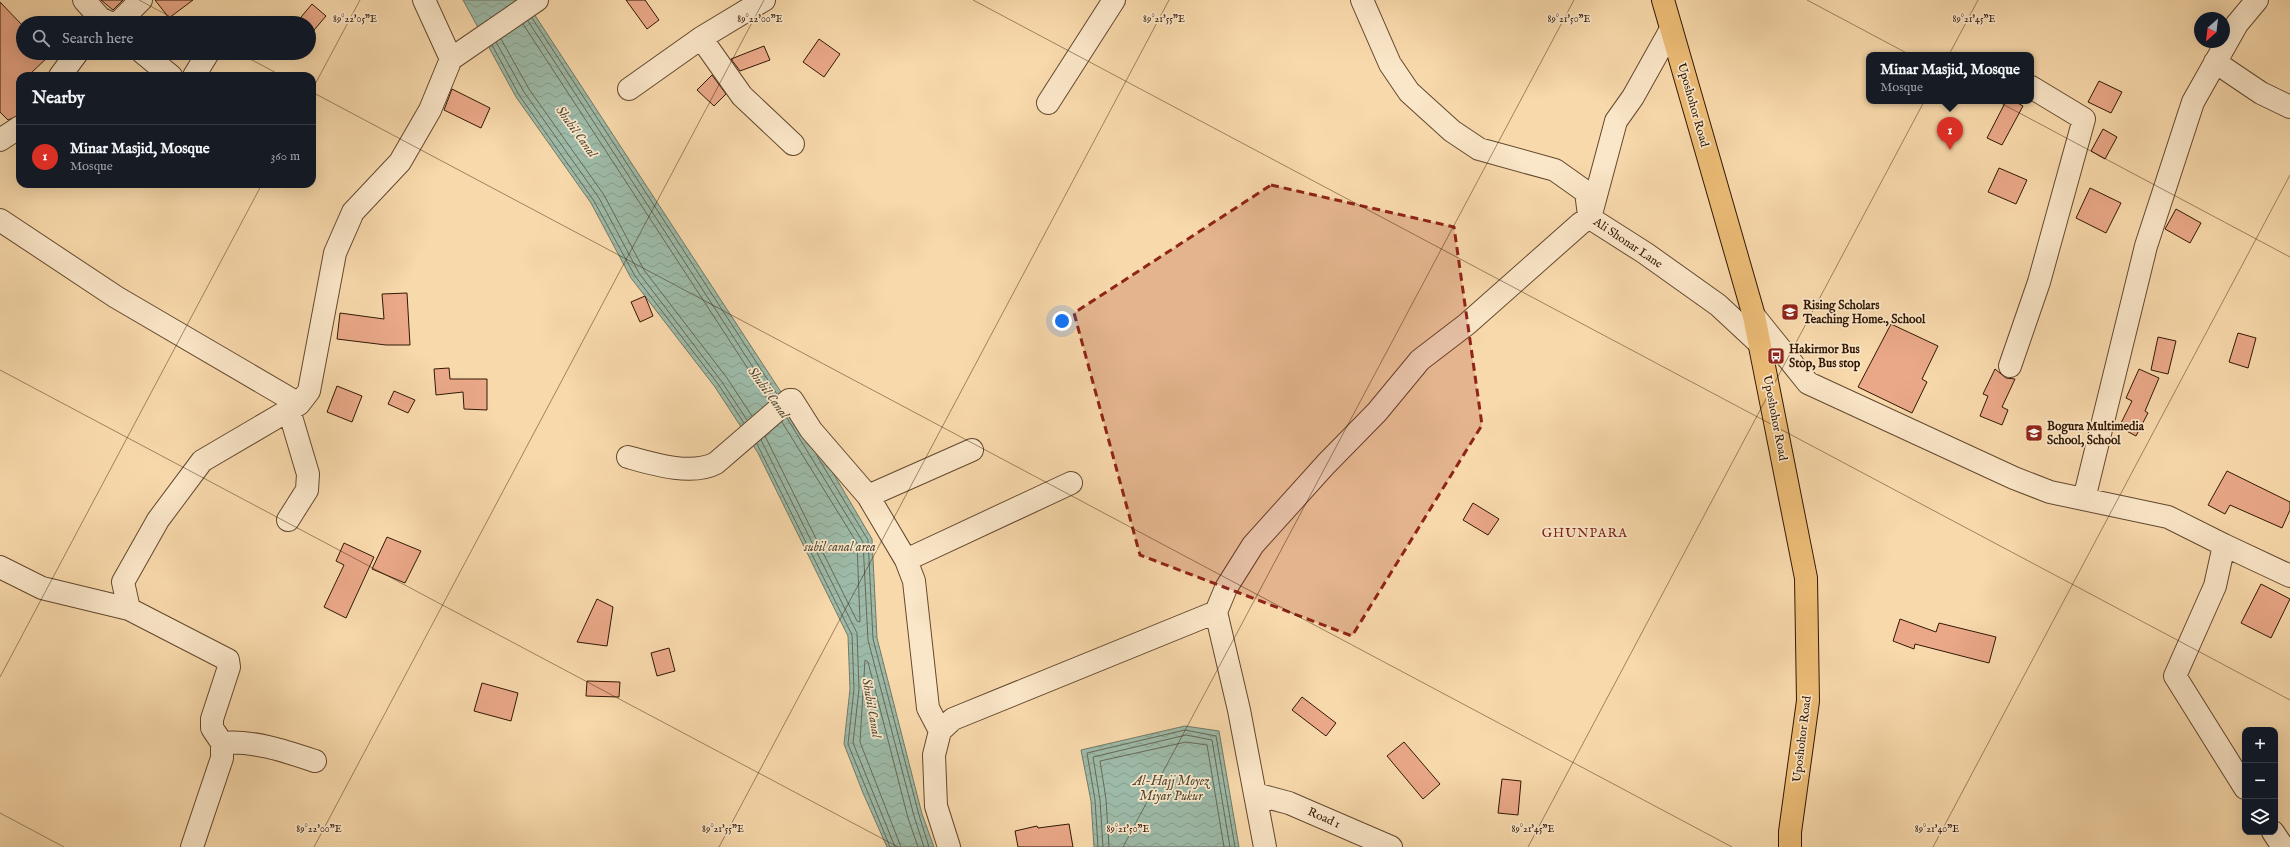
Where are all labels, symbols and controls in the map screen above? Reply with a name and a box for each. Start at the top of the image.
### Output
north arrow [2194,12,2230,48]
text: 89°22'05"E [333,13,377,26]
text: 89°22'00"E [737,13,783,26]
text: 89°21'55"E [1143,13,1185,26]
text: 89°21'50"E [1547,13,1591,26]
text: 89°21'45"E [1952,13,1996,26]
search box [16,16,316,60]
icon: search [30,27,52,49]
text: Search here [62,29,133,48]
popup [1866,52,2034,104]
text: Minar Masjid, Mosque [1880,60,2020,79]
street label: Uposhohor Road [1673,61,1712,150]
text: Mosque [1880,79,1923,96]
text: Nearby [32,88,85,109]
water label: Shubil Canal [552,103,601,162]
pin: 1 [1937,117,1963,150]
text: Minar Masjid, Mosque [70,139,210,158]
text: 1 [43,148,47,165]
text: 360 m [270,148,300,165]
text: Mosque [70,158,113,175]
street label: Ali Shonar Lane [1590,214,1666,272]
place label: Rising Scholars Teaching Home., School [1802,298,1926,328]
school or university icon: Rising Scholars Teaching Home., School [1780,302,1800,322]
your location [1052,311,1072,331]
place label: Hakirmor Bus Stop, Bus stop [1789,342,1861,372]
bus stop icon: Hakirmor Bus Stop, Bus stop [1766,346,1786,366]
water label: Shubil Canal [744,364,793,423]
street label: Uposhohor Road [1758,374,1791,463]
place label: Bogura Multimedia School, School [2047,419,2145,448]
school or university icon: Bogura Multimedia School, School [2024,423,2044,443]
district label: GHUNPARA [1542,525,1628,542]
water label: subil canal area [803,539,876,556]
water label: Shubil Canal [857,677,885,740]
street label: Uposhohor Road [1789,694,1816,783]
map controls [2242,727,2278,835]
button: + [2242,727,2278,763]
button: − [2242,763,2278,799]
water label: Al-Hajj Moyez Miyar Pukur [1131,773,1211,805]
button: layers [2242,799,2278,835]
street label: Road 1 [1305,804,1343,832]
text: 89°22'00"E [296,823,342,836]
text: 89°21'55"E [702,823,744,836]
text: 89°21'50"E [1106,823,1150,836]
text: 89°21'45"E [1511,823,1555,836]
text: 89°21'40"E [1915,823,1959,836]

